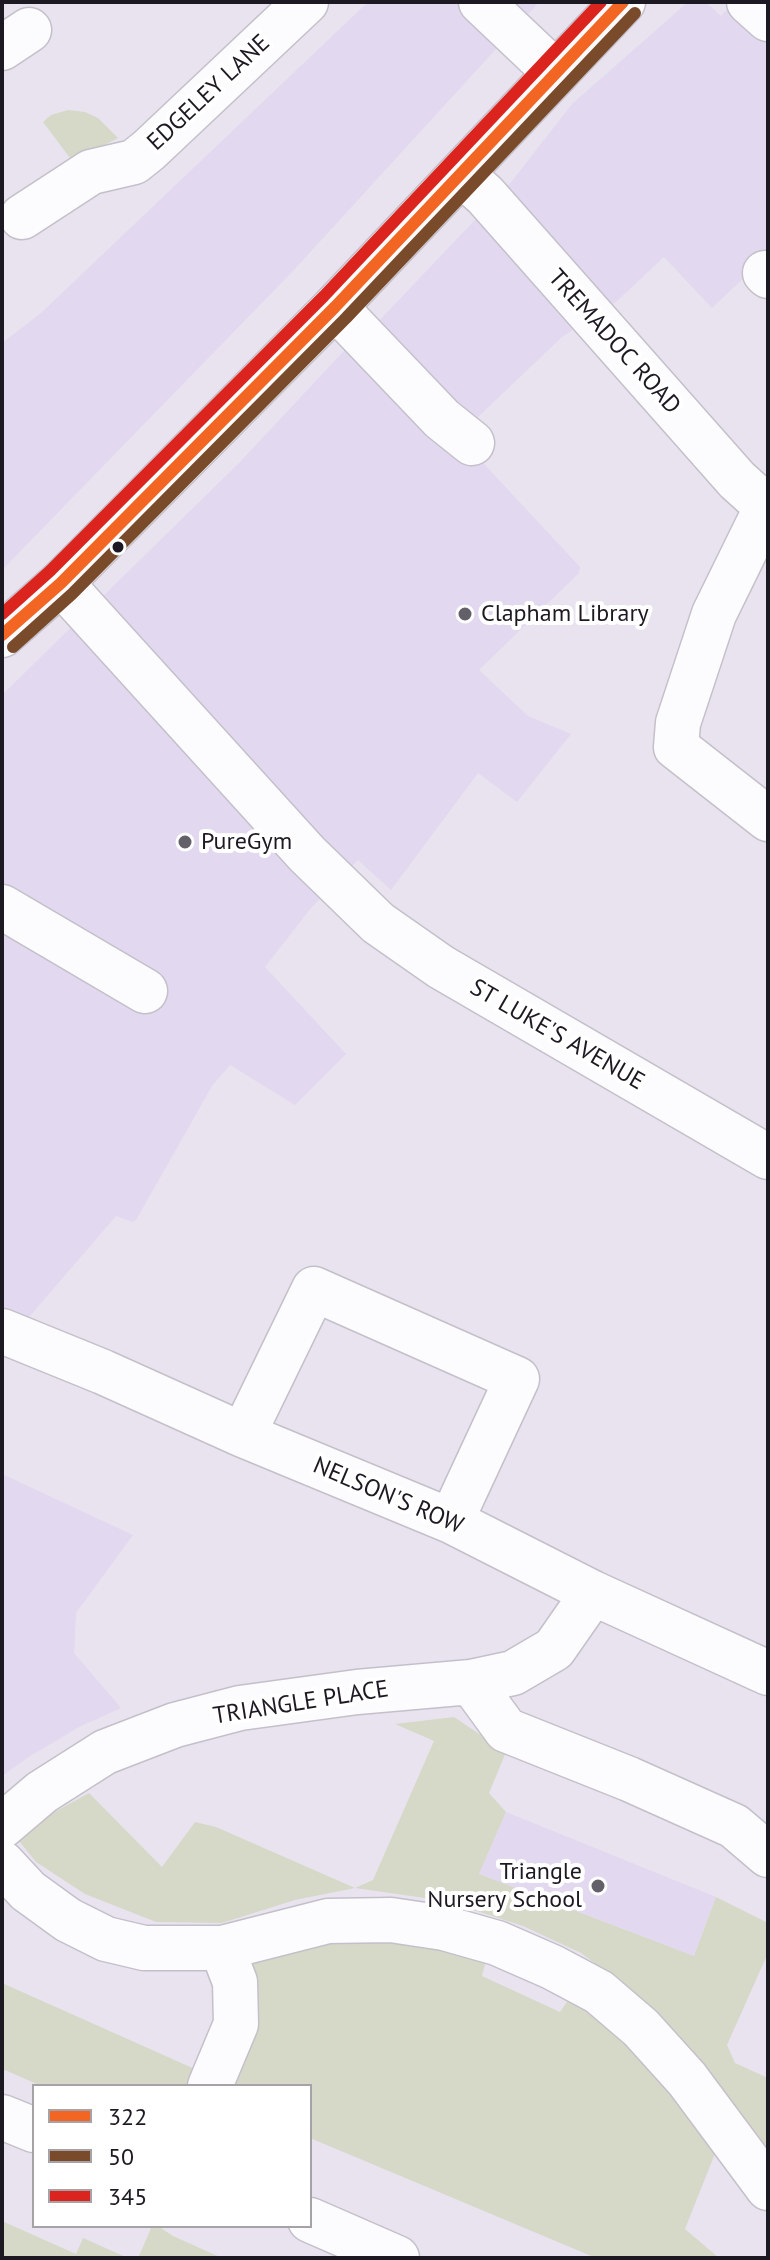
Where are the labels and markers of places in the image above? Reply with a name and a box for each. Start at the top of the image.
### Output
unlabelled marker [110,539,126,555]
place label: Clapham Library [481,600,649,628]
marker: Clapham Library [456,605,474,623]
place label: PureGym [201,828,292,856]
marker: PureGym [176,833,194,851]
place label: Triangle Nursery School [427,1858,582,1914]
marker: Triangle Nursery School [589,1877,607,1895]

